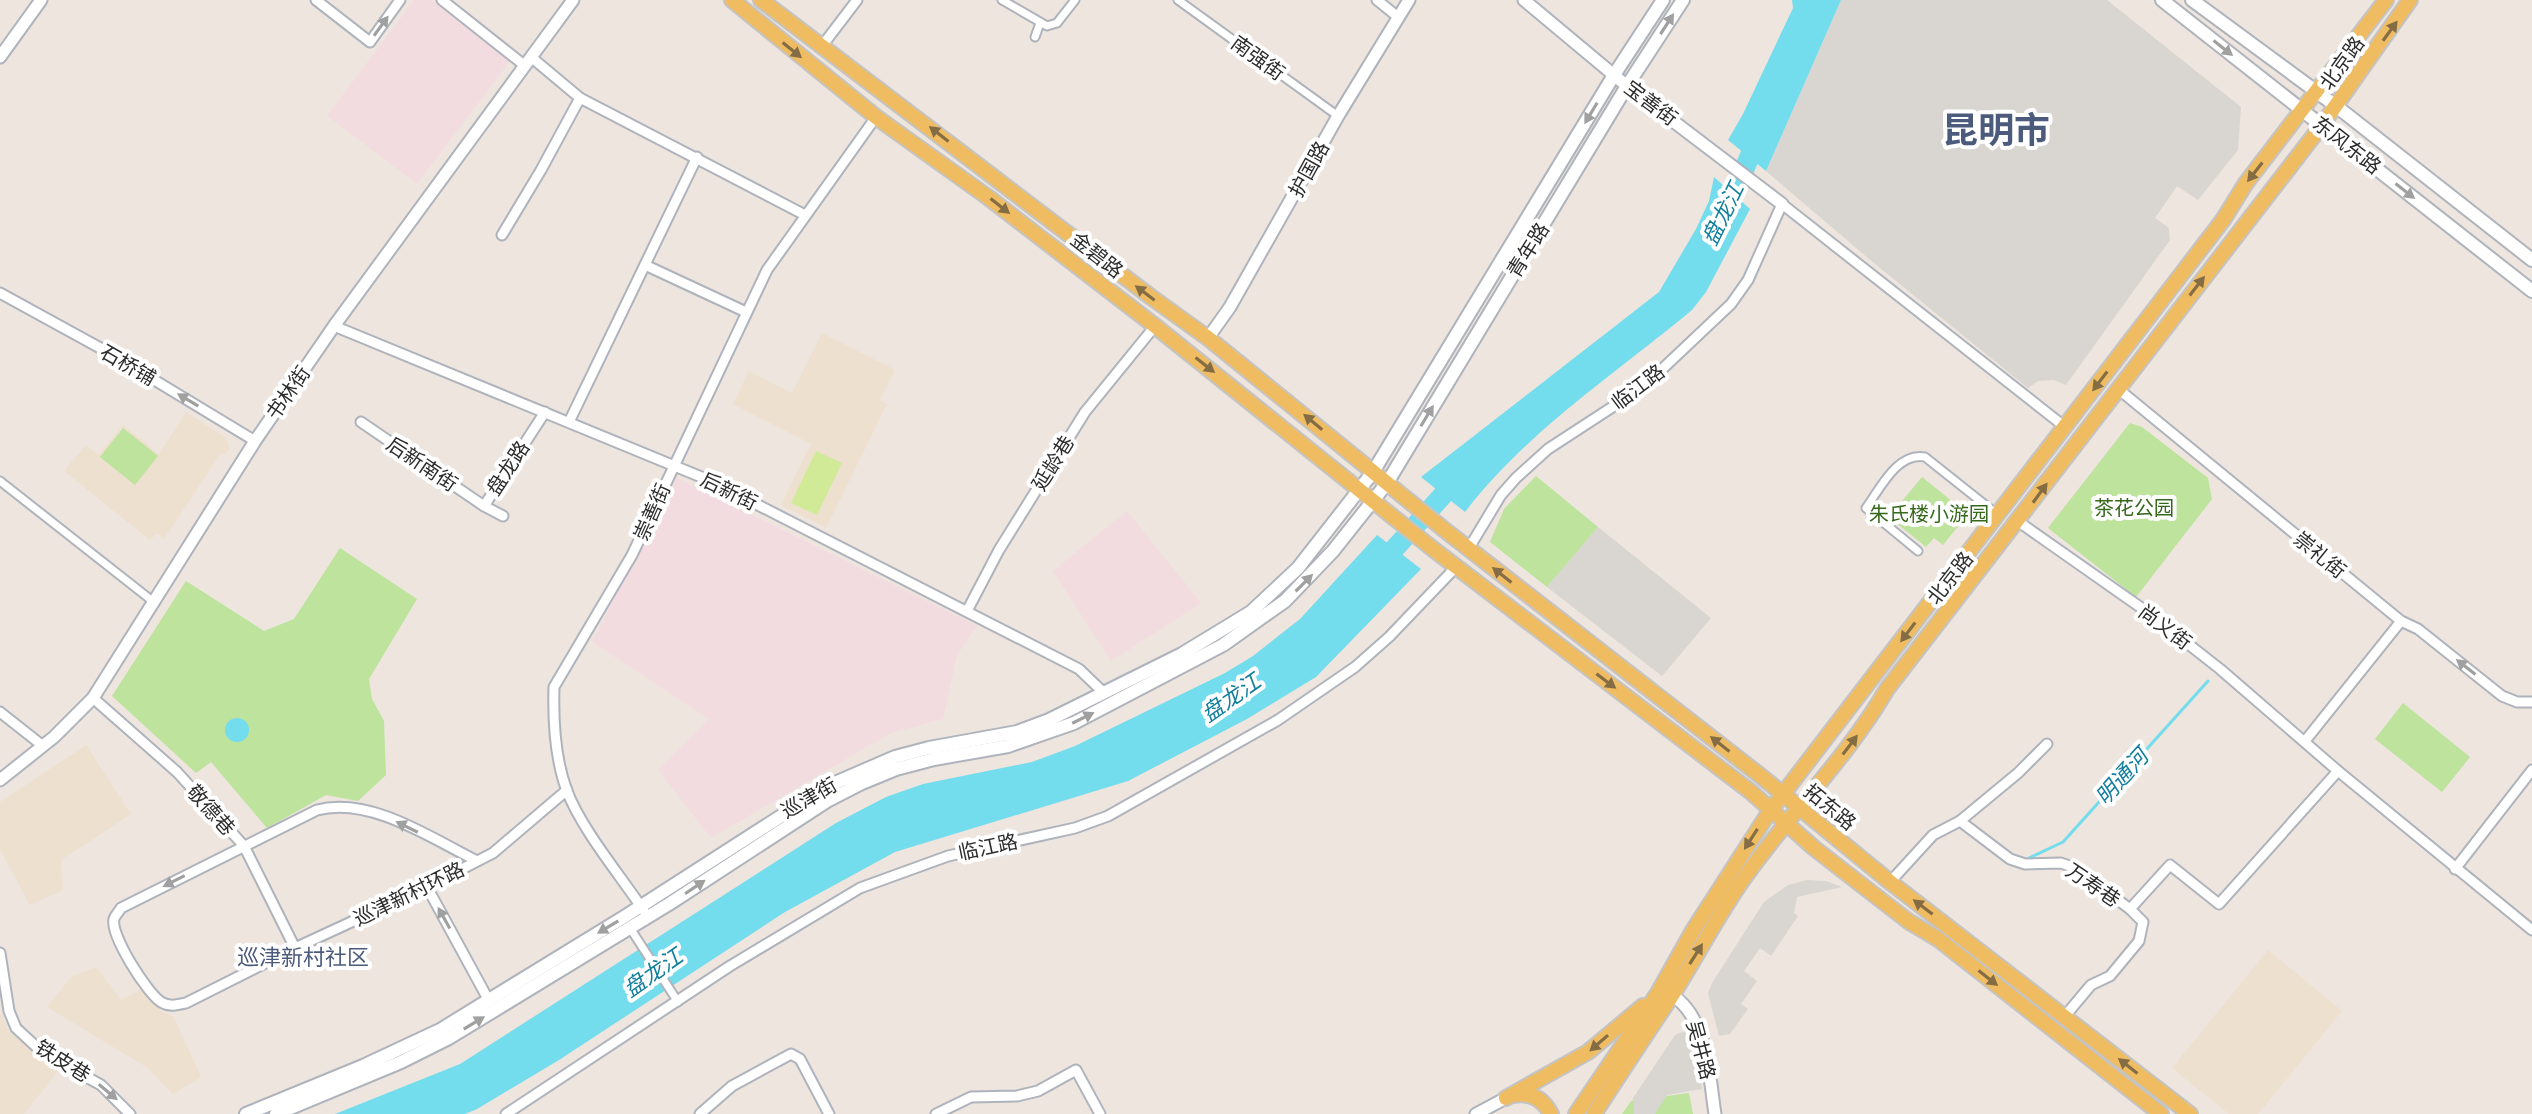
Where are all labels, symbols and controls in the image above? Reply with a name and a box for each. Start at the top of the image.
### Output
one-way arrow [1660,13,1675,34]
one-way arrow [373,16,389,37]
one-way arrow [2382,20,2397,41]
street label: 南强街 [1227,31,1289,85]
street label: 北京路 [2315,32,2369,94]
one-way arrow [2213,39,2233,56]
one-way arrow [782,41,802,58]
street label: 宝善街 [1620,75,1682,131]
one-way arrow [1584,102,1598,124]
district label: 昆明市 [1942,108,2050,152]
street label: 东风东路 [2308,111,2386,179]
one-way arrow [929,126,949,142]
street label: 护国路 [1284,137,1334,201]
one-way arrow [2247,162,2263,182]
water label: 盘龙江 [1696,177,1750,250]
one-way arrow [2395,182,2415,198]
one-way arrow [990,197,1010,213]
street label: 青年路 [1502,218,1554,282]
street label: 金碧路 [1066,227,1128,283]
one-way arrow [2188,275,2204,296]
one-way arrow [1134,285,1155,301]
street label: 石桥铺 [96,340,160,390]
one-way arrow [1195,356,1215,373]
street label: 临江路 [1607,359,1669,415]
street label: 书林街 [261,362,315,424]
one-way arrow [2092,371,2108,391]
one-way arrow [177,393,199,407]
one-way arrow [1420,405,1434,427]
one-way arrow [1303,414,1323,431]
street label: 延龄巷 [1027,431,1079,495]
street label: 后新南街 [382,432,462,496]
street label: 盘龙路 [482,436,534,500]
street label: 后新街 [697,467,761,515]
street label: 崇善街 [629,480,675,544]
one-way arrow [2032,482,2048,504]
park label: 茶花公园 [2094,496,2174,520]
park label: 朱氏楼小游园 [1869,502,1989,526]
street label: 崇礼街 [2289,527,2351,583]
street label: 北京路 [1922,547,1978,609]
one-way arrow [1492,567,1512,583]
one-way arrow [1294,575,1313,593]
street label: 尚义街 [2134,599,2196,655]
one-way arrow [1901,622,1917,642]
one-way arrow [2456,659,2476,676]
water label: 盘龙江 [1196,667,1267,728]
one-way arrow [1596,673,1616,689]
one-way arrow [1071,711,1094,725]
one-way arrow [1842,735,1858,755]
one-way arrow [1710,736,1730,752]
water label: 明通河 [2090,740,2157,811]
street label: 巡津街 [777,773,841,823]
street label: 拓东路 [1799,779,1861,835]
street label: 敬德巷 [182,780,240,840]
one-way arrow [396,820,419,834]
one-way arrow [1743,828,1758,849]
street label: 临江路 [956,829,1020,865]
street label: 巡津新村环路 [350,857,468,931]
street label: 万寿巷 [2061,858,2125,912]
one-way arrow [162,875,185,888]
one-way arrow [684,880,706,895]
one-way arrow [1913,899,1933,915]
one-way arrow [438,907,451,930]
one-way arrow [597,919,619,933]
water label: 盘龙江 [618,942,689,1003]
one-way arrow [1688,943,1702,965]
district label: 巡津新村社区 [237,944,369,971]
one-way arrow [1978,969,1998,985]
one-way arrow [463,1017,485,1031]
street label: 吴井路 [1682,1018,1720,1082]
one-way arrow [1589,1034,1609,1051]
street label: 铁皮巷 [31,1035,95,1087]
one-way arrow [2118,1058,2138,1075]
one-way arrow [98,1083,118,1100]

